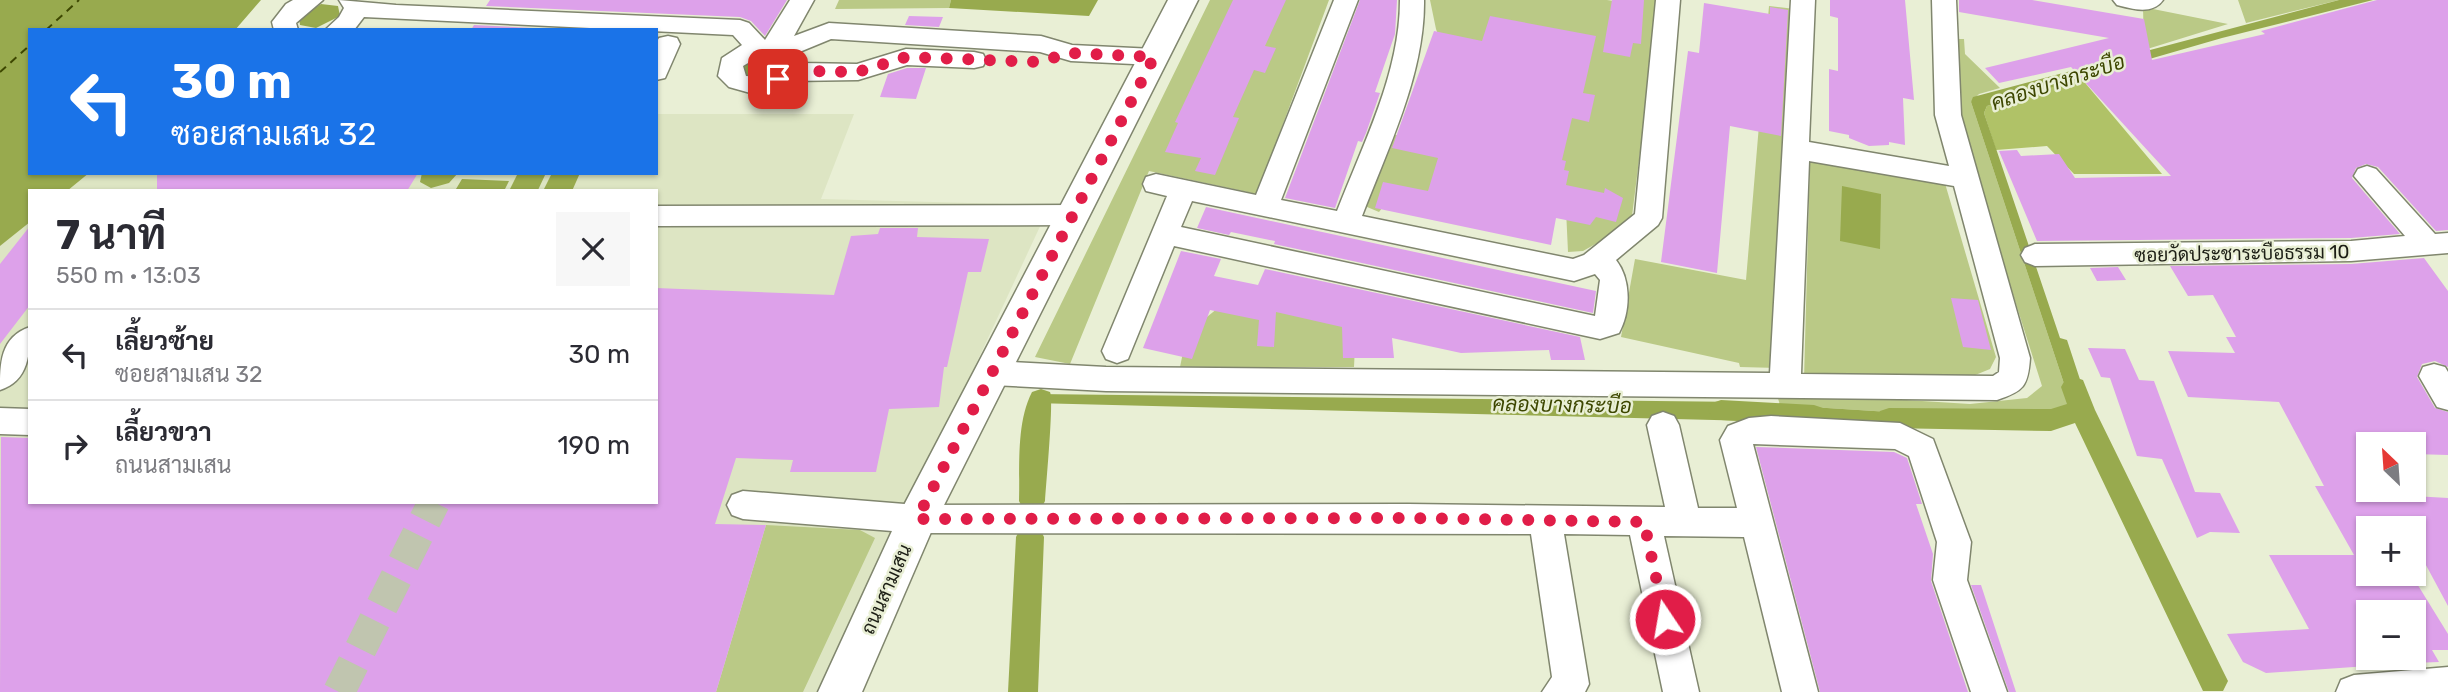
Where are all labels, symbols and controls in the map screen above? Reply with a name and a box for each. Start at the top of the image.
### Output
water label: คลองบางกระบือ [1988,48,2128,115]
pin [748,49,808,109]
text: 30 m [171,52,292,110]
icon: left [56,56,147,147]
icon: arrive [759,60,797,98]
text: ซอยสามเสน 32 [171,115,376,153]
text: 7 นาที [56,210,166,260]
button: close [556,212,630,286]
street label: ซอยวัดประชาระบือธรรม 10 [2134,240,2350,267]
text: 550 m · 13:03 [56,261,201,289]
text: เลี้ยวซ้าย [115,326,214,357]
icon: left [56,336,94,374]
text: 30 m [568,339,630,370]
text: ซอยสามเสน 32 [115,360,263,388]
water label: คลองบางกระบือ [1492,391,1632,418]
text: เลี้ยวขวา [115,417,212,448]
icon: right [56,427,94,465]
text: 190 m [557,430,630,461]
north arrow [2356,432,2426,502]
map controls [2356,432,2426,670]
text: ถนนสามเสน [115,451,231,479]
button: + [2356,516,2426,586]
street label: ถนนสามเสน [856,541,917,638]
position arrow [1628,582,1702,656]
button: − [2356,600,2426,670]

